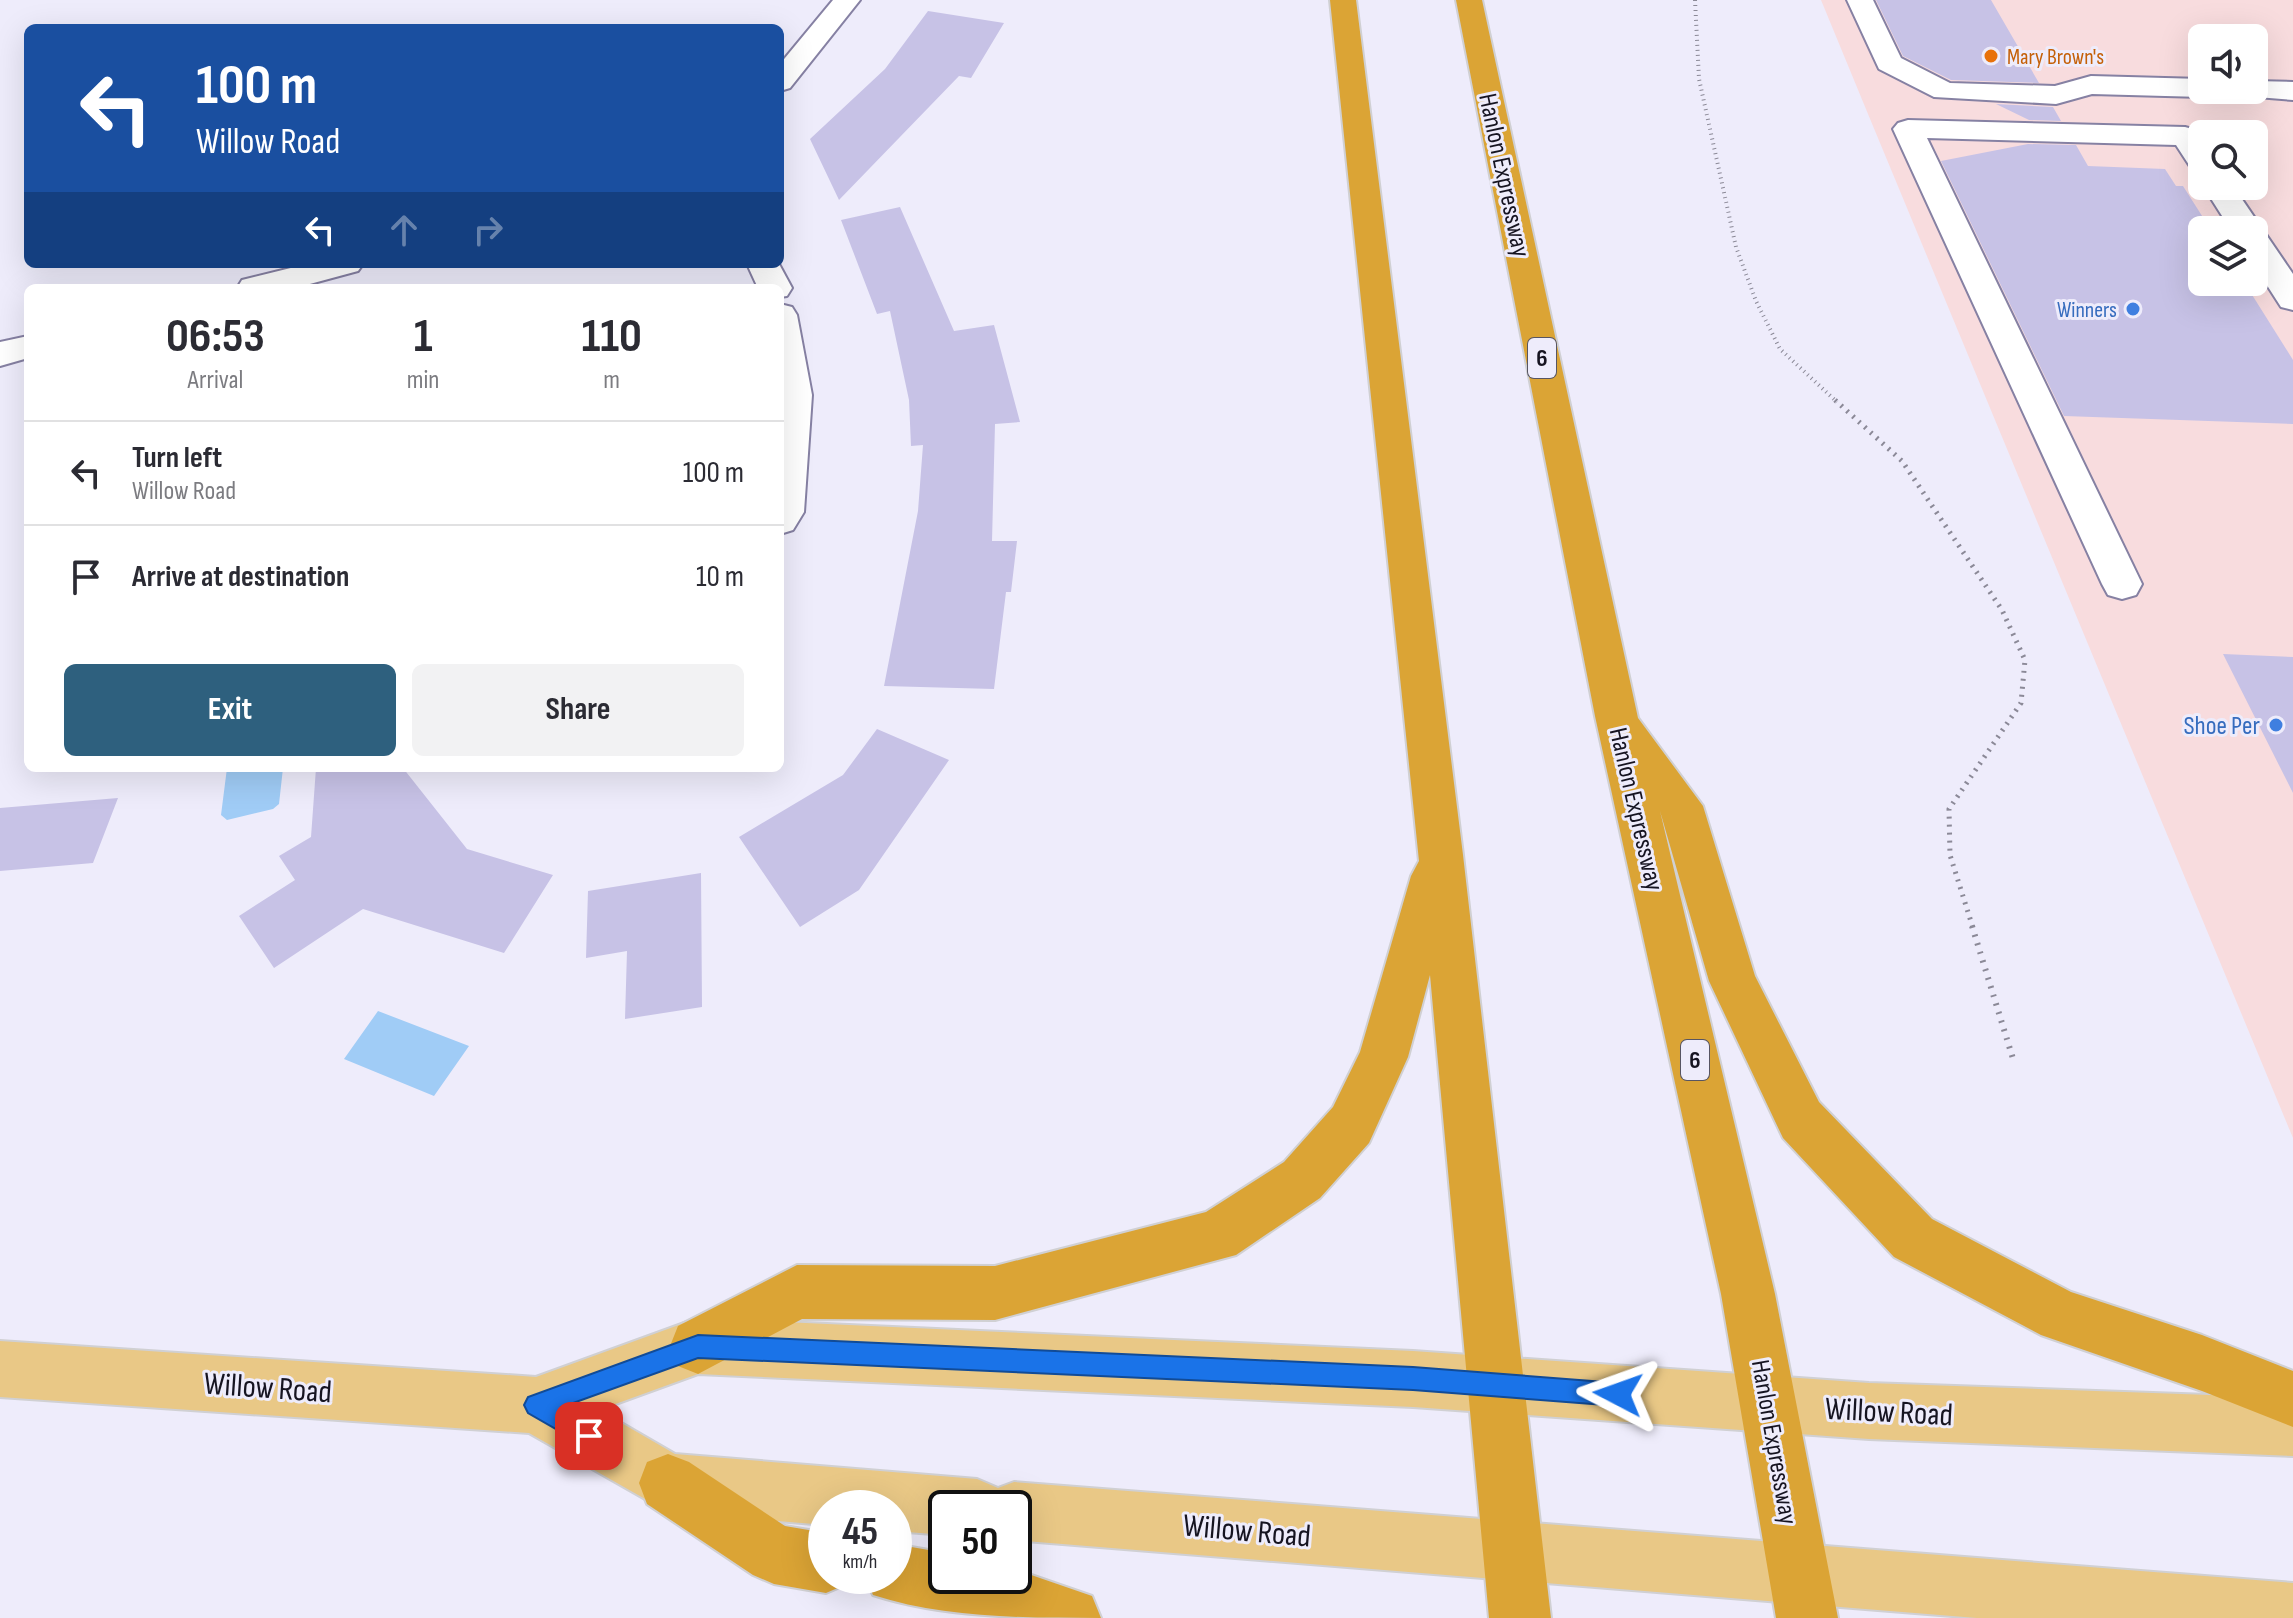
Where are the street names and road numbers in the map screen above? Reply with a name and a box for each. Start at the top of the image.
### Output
street label: Hanlon Expressway [1471,91,1536,260]
road number: 6 [1528,338,1556,378]
street label: Hanlon Expressway [1602,725,1669,894]
road number: 6 [1681,1040,1709,1080]
street label: Hanlon Expressway [1744,1358,1803,1527]
street label: Willow Road [203,1365,333,1412]
street label: Willow Road [1824,1390,1954,1435]
street label: Willow Road [1181,1506,1312,1557]

